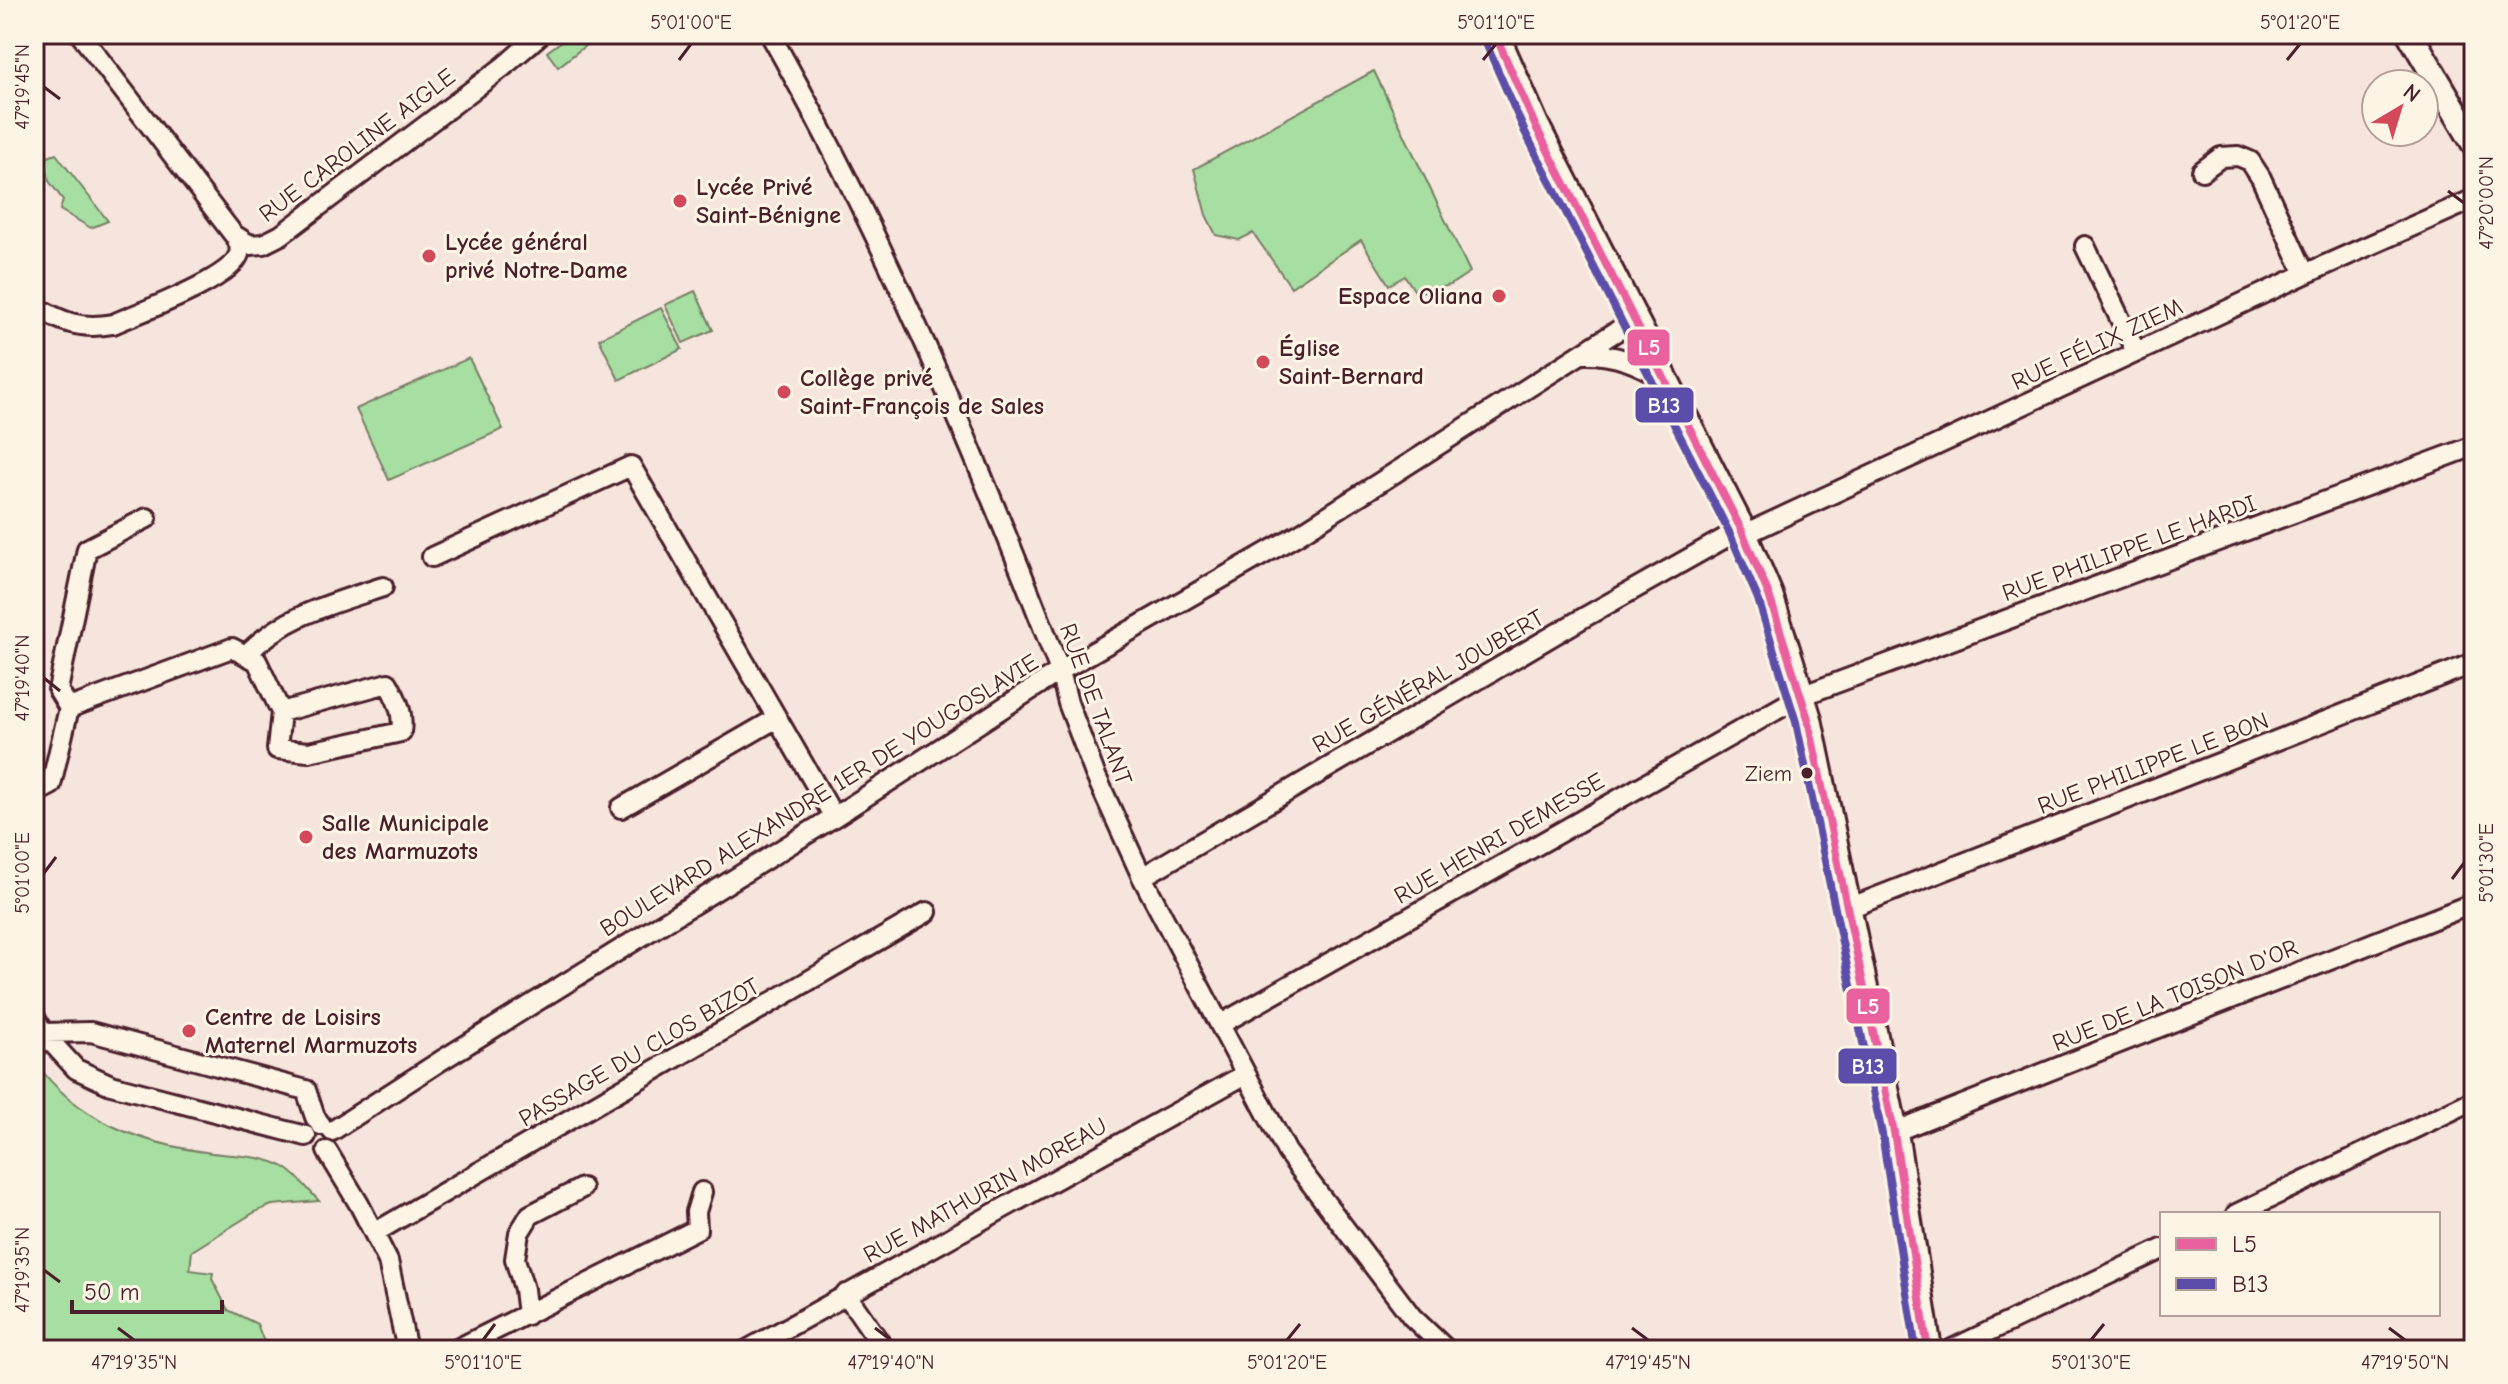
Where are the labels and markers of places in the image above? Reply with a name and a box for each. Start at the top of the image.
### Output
place label: Lycée Privé Saint-Bénigne [696,173,841,229]
marker: Lycée Privé Saint-Bénigne [671,192,689,210]
place label: Lycée général privé Notre-Dame [445,228,628,284]
marker: Lycée général privé Notre-Dame [420,247,438,265]
place label: Espace Oliana [1338,282,1483,310]
marker: Espace Oliana [1490,287,1508,305]
place label: Église Saint-Bernard [1279,334,1424,390]
marker: Église Saint-Bernard [1254,353,1272,371]
place label: Collège privé Saint-François de Sales [800,364,1044,420]
marker: Collège privé Saint-François de Sales [775,383,793,401]
place label: Ziem [1745,761,1792,787]
marker: Ziem [1799,765,1815,781]
place label: Salle Municipale des Marmuzots [322,809,489,865]
marker: Salle Municipale des Marmuzots [297,828,315,846]
place label: Centre de Loisirs Maternel Marmuzots [205,1003,417,1059]
marker: Centre de Loisirs Maternel Marmuzots [180,1022,198,1040]

